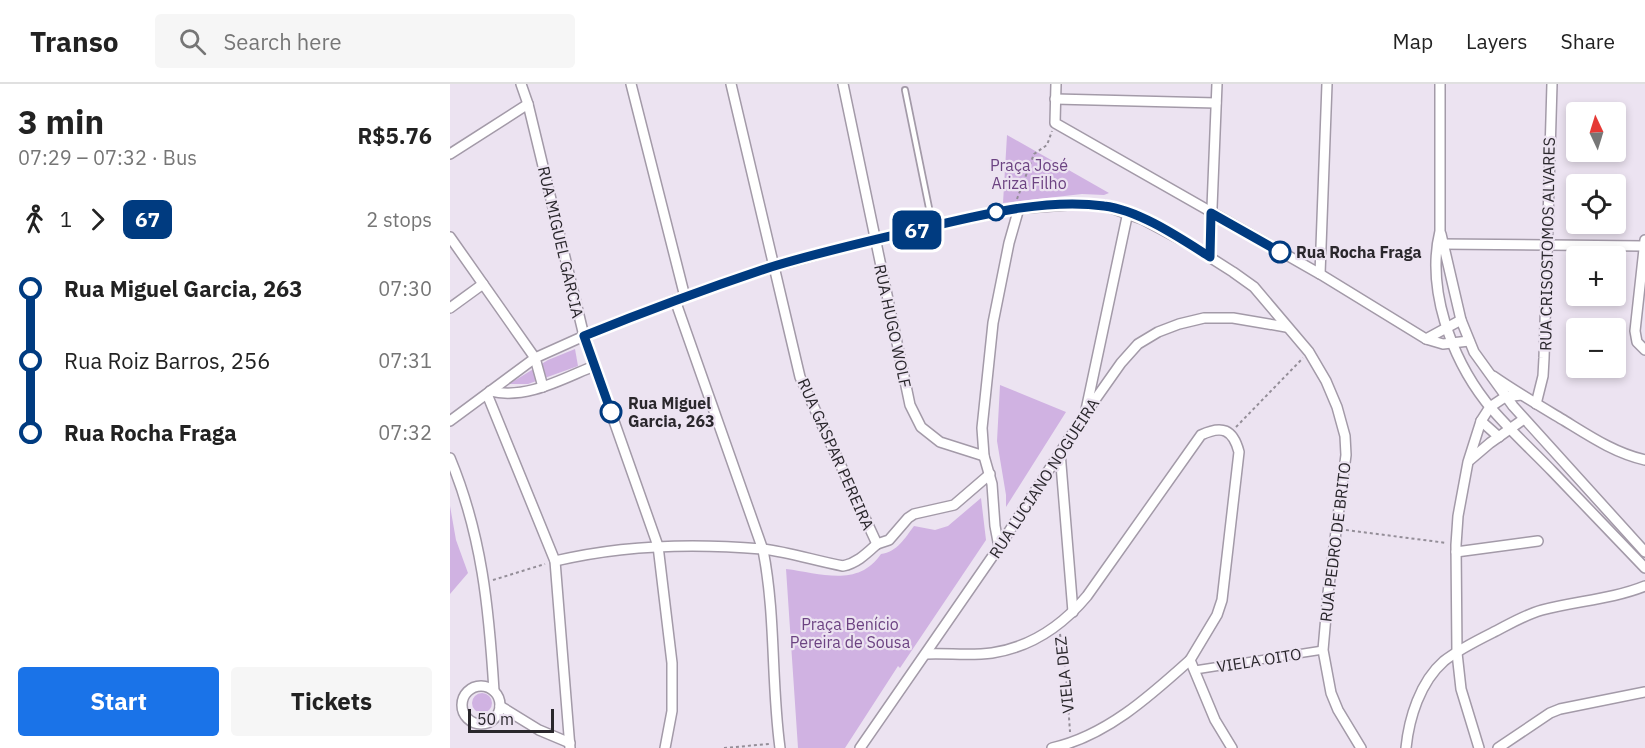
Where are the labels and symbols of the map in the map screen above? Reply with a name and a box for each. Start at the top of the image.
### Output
north arrow [1566,102,1626,162]
street label: RUA CRISOSTOMOS ALVARES [1535,137,1559,351]
park label: Praça José Ariza Filho [990,155,1068,193]
street label: RUA MIGUEL GARCIA [534,164,588,320]
unlabelled marker [987,203,1005,221]
line badge: 67 [890,210,944,250]
marker: Rua Rocha Fraga [1269,241,1291,263]
place label: Rua Rocha Fraga [1296,242,1422,262]
street label: RUA HUGO WOLF [870,262,916,390]
street label: RUA GASPAR PEREIRA [793,375,879,533]
place label: Rua Miguel Garcia, 263 [628,393,715,431]
street label: RUA LUCIANO NOGUEIRA [985,394,1103,562]
marker: Rua Miguel Garcia, 263 [600,401,622,423]
street label: RUA PEDRO DE BRITO [1315,461,1355,623]
park label: Praça Benício Pereira de Sousa [790,614,911,652]
street label: VIELA DEZ [1050,636,1078,714]
street label: VIELA OITO [1215,643,1303,677]
scale bar [468,706,554,734]

